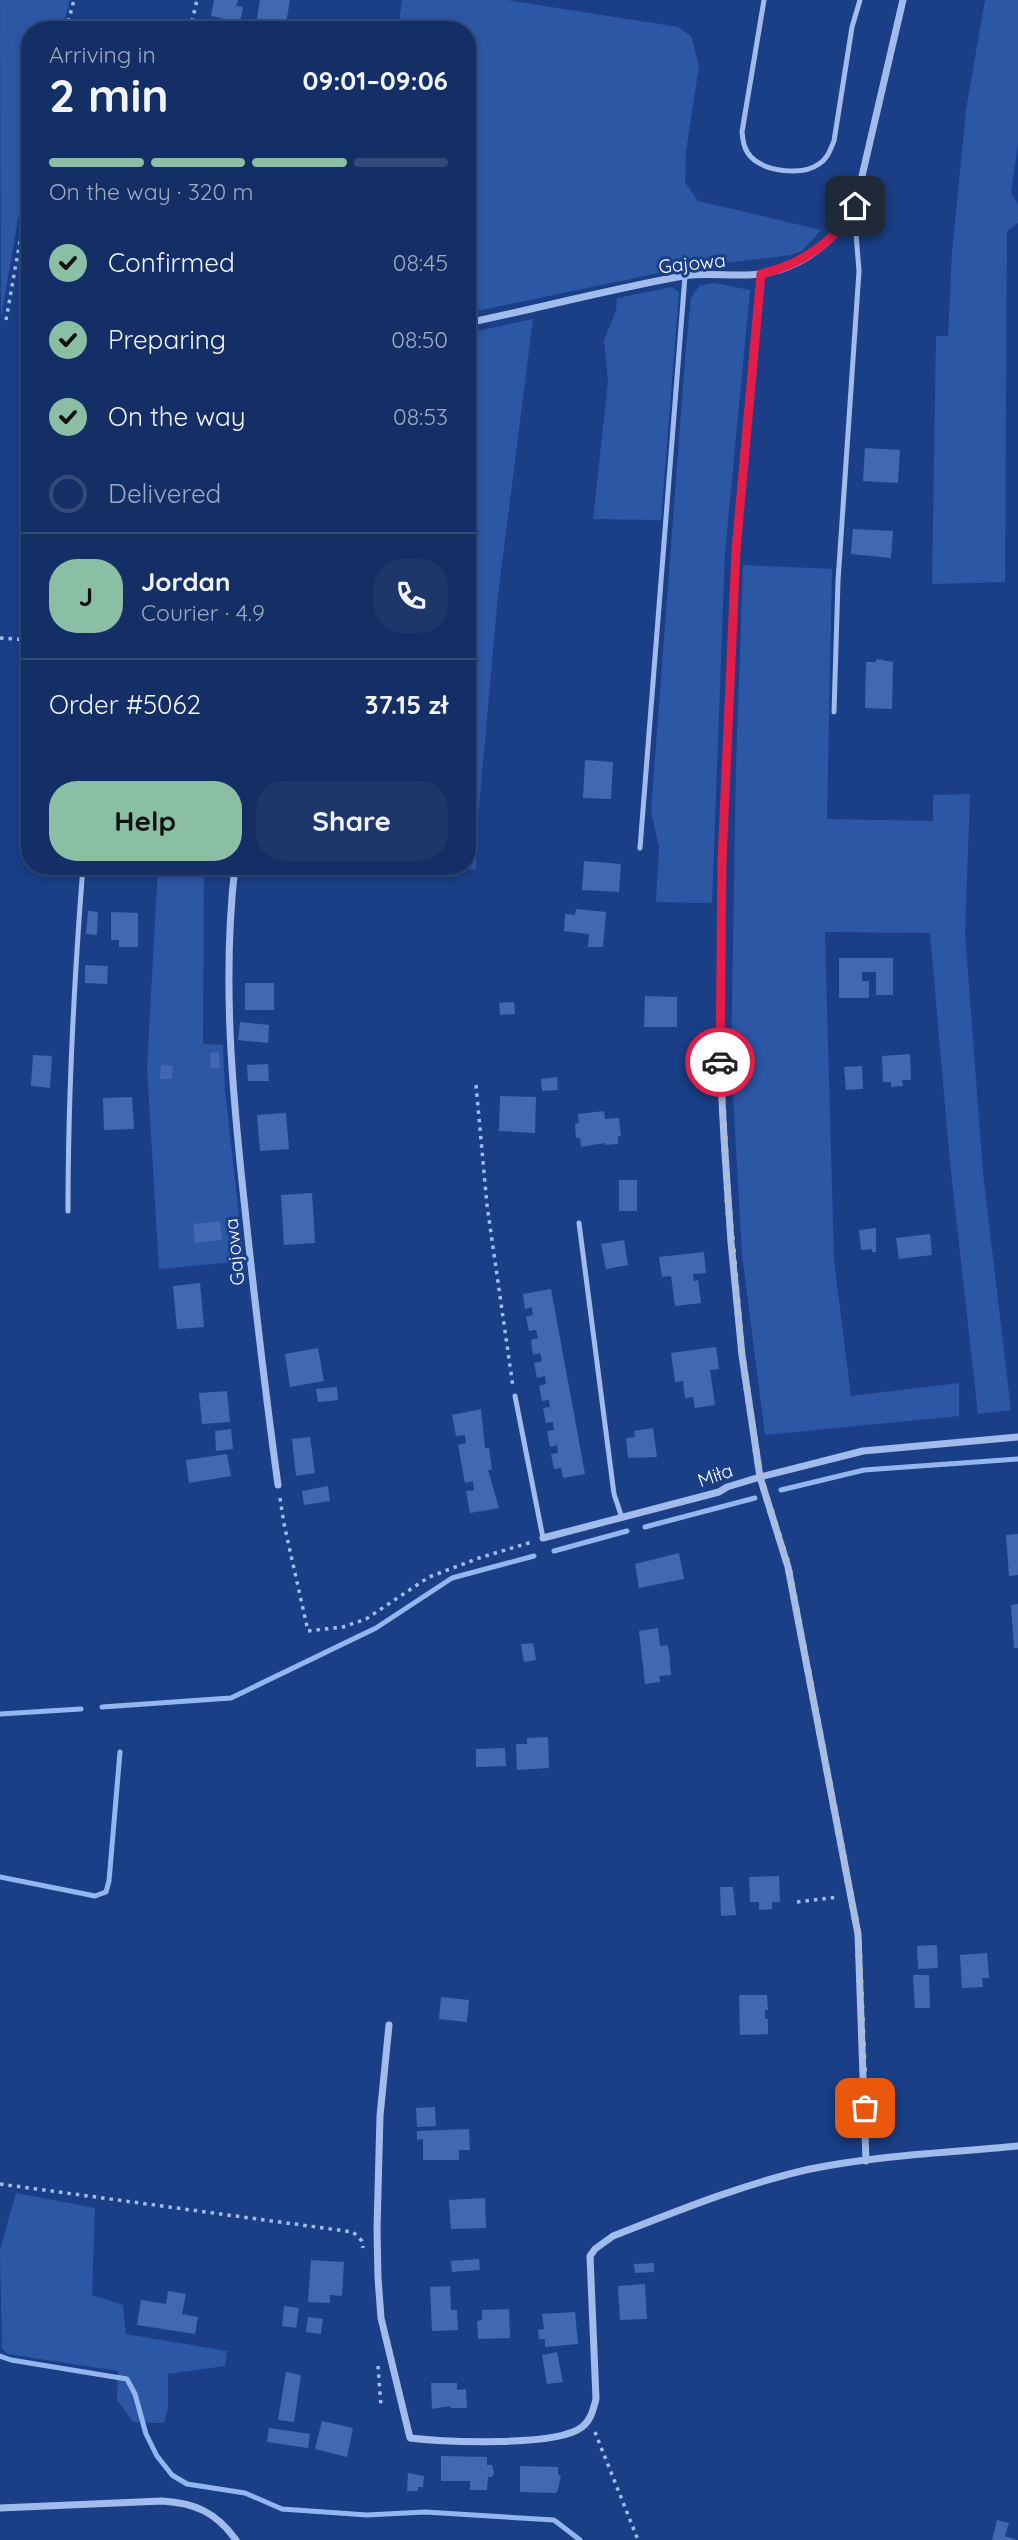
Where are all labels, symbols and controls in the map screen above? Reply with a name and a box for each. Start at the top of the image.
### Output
text: Arriving in [49,40,156,69]
text: 09:01–09:06 [303,64,448,97]
text: 2 min [49,66,169,124]
pin [825,176,885,236]
text: On the way · 320 m [49,177,254,206]
icon: home [836,187,874,225]
icon: check [49,244,87,282]
text: Confirmed [108,246,235,279]
text: 08:45 [393,248,448,277]
street label: Gajowa [657,248,727,278]
icon: check [49,321,87,359]
text: Preparing [108,323,226,356]
text: 08:50 [391,325,448,354]
icon: check [49,398,87,436]
text: On the way [108,400,246,433]
text: 08:53 [393,402,448,431]
text: Delivered [108,477,221,510]
button: phone [374,559,448,633]
text: Jordan [141,565,230,598]
text: J [79,580,93,613]
text: Courier · 4.9 [141,598,265,627]
text: Order #5062 [49,688,201,721]
text: 37.15 zł [364,688,448,721]
button: Help [49,781,242,861]
button: Share [256,781,448,861]
courier [685,1027,755,1097]
icon: car [701,1043,739,1081]
street label: Gajowa [219,1217,249,1287]
street label: Miła [694,1458,736,1492]
pin [835,2078,895,2138]
icon: bag [846,2089,884,2127]

